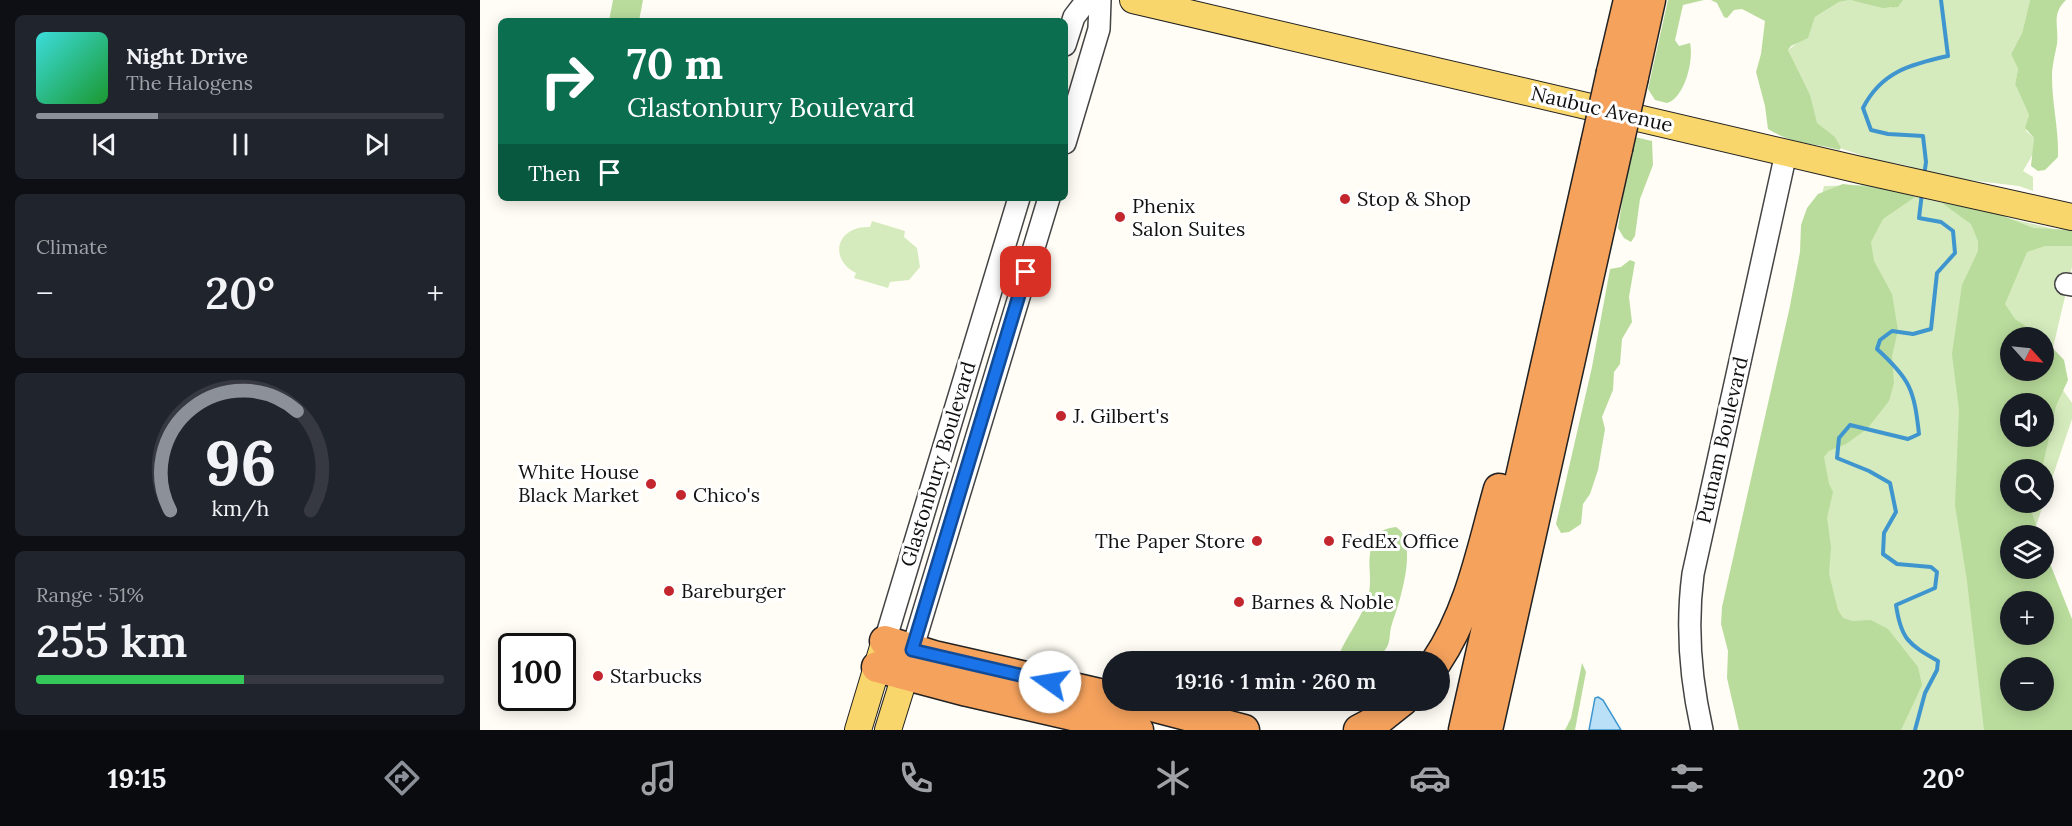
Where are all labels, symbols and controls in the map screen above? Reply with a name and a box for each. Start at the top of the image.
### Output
text: 70 m [627,37,723,91]
text: Night Drive [126,42,248,70]
icon: right [528,42,606,120]
text: The Halogens [126,70,253,95]
street label: Naubuc Avenue [1529,80,1676,137]
text: Glastonbury Boulevard [627,90,915,124]
icon: previous [88,128,121,161]
icon: pause [224,128,257,161]
icon: next [360,128,393,161]
icon: arrive [593,156,626,189]
text: Then [528,159,581,187]
place label: Stop & Shop [1357,186,1471,211]
marker: Stop & Shop [1338,192,1352,206]
place label: Phenix Salon Suites [1132,193,1245,241]
marker: Phenix Salon Suites [1113,210,1127,224]
text: Climate [36,234,108,259]
pin [1000,246,1051,297]
icon: arrive [1009,255,1042,288]
text: 20° [205,264,275,321]
text: − [36,272,54,314]
text: + [426,272,444,314]
north arrow [2000,327,2054,381]
map controls [2000,327,2054,711]
street label: Putnam Boulevard [1690,354,1753,526]
street label: Glastonbury Boulevard [894,358,981,569]
button: sound [2000,393,2054,447]
place label: J. Gilbert's [1072,403,1169,428]
marker: J. Gilbert's [1054,409,1068,423]
text: 96 [204,423,276,503]
place label: White House Black Market [518,459,639,507]
button: search [2000,459,2054,513]
marker: White House Black Market [644,477,658,491]
place label: Chico's [693,482,760,507]
marker: Chico's [674,488,688,502]
text: km/h [211,495,269,523]
button: layers [2000,525,2054,579]
place label: The Paper Store [1095,528,1245,553]
place label: FedEx Office [1341,528,1459,553]
marker: The Paper Store [1250,534,1264,548]
marker: FedEx Office [1322,534,1336,548]
place label: Bareburger [681,578,786,603]
text: Range · 51% [36,582,144,607]
marker: Bareburger [662,584,676,598]
place label: Barnes & Noble [1251,589,1394,614]
button: + [2000,591,2054,645]
marker: Barnes & Noble [1232,595,1246,609]
text: 255 km [36,612,188,669]
speed limit sign: 100 [498,633,576,711]
position arrow [1018,650,1082,714]
button: − [2000,657,2054,711]
place label: Starbucks [610,663,702,688]
text: 19:16 · 1 min · 260 m [1176,667,1376,695]
marker: Starbucks [591,669,605,683]
icon: directions [381,757,423,799]
icon: music [638,757,680,799]
icon: phone [895,757,937,799]
icon: climate [1152,757,1194,799]
icon: car [1409,757,1451,799]
icon: filters [1666,757,1708,799]
text: 19:15 [107,761,166,795]
text: 20° [1923,761,1965,795]

